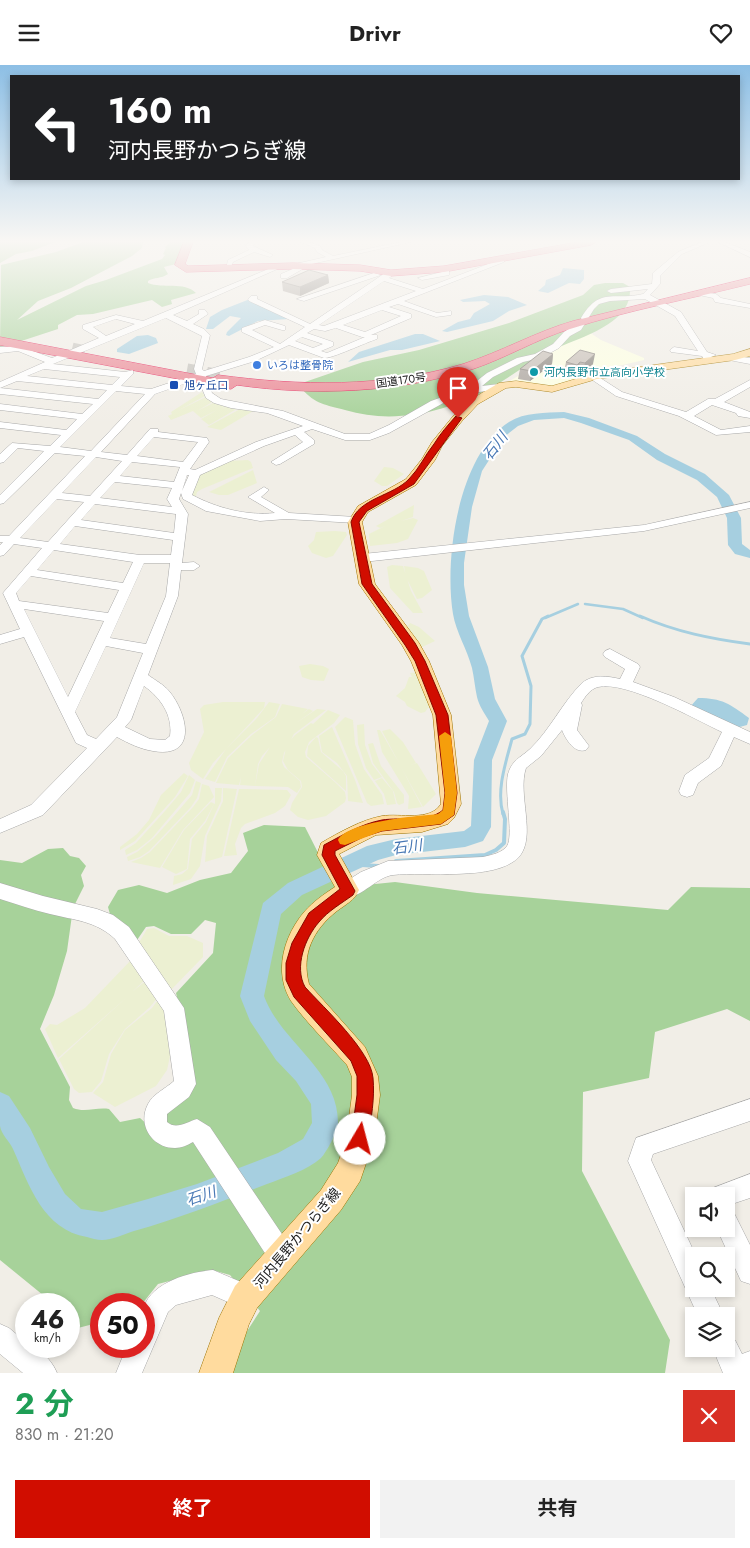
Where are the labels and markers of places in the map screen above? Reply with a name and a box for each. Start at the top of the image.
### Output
place label: いろは整骨院 [267,357,333,373]
marker: いろは整骨院 [251,359,263,371]
place label: 河内長野市立高向小学校 [544,364,665,380]
marker: 河内長野市立高向小学校 [528,366,540,378]
pin [437,367,479,418]
place label: 旭ヶ丘口 [184,377,228,393]
marker: 旭ヶ丘口 [168,379,180,391]

